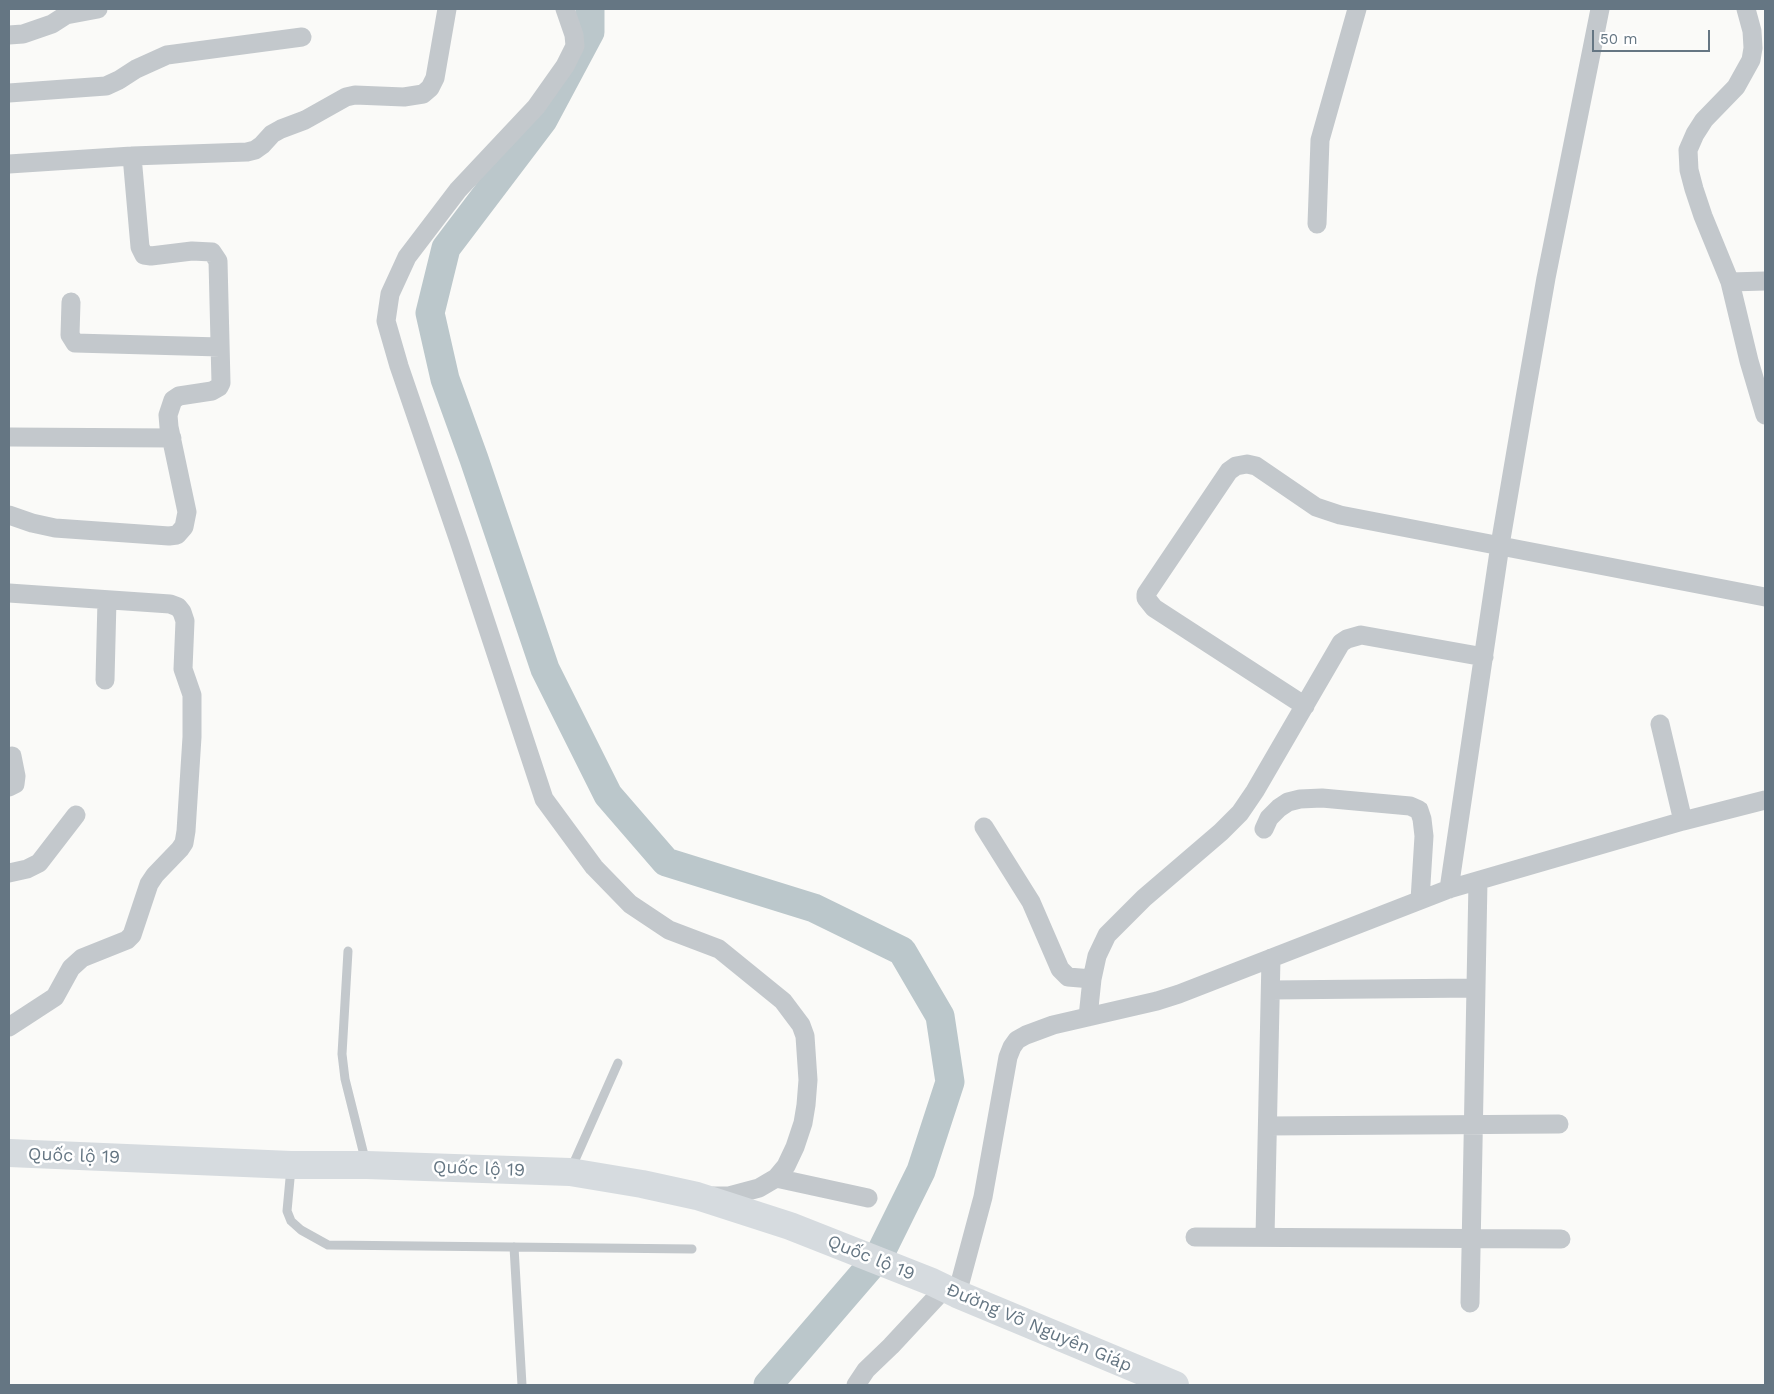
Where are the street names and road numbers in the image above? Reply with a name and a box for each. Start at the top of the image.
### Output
street label: Quốc lộ 19 [28,1144,120,1168]
street label: Quốc lộ 19 [433,1157,525,1181]
street label: Quốc lộ 19 [824,1231,918,1285]
street label: Đường Võ Nguyên Giáp [943,1279,1135,1377]

